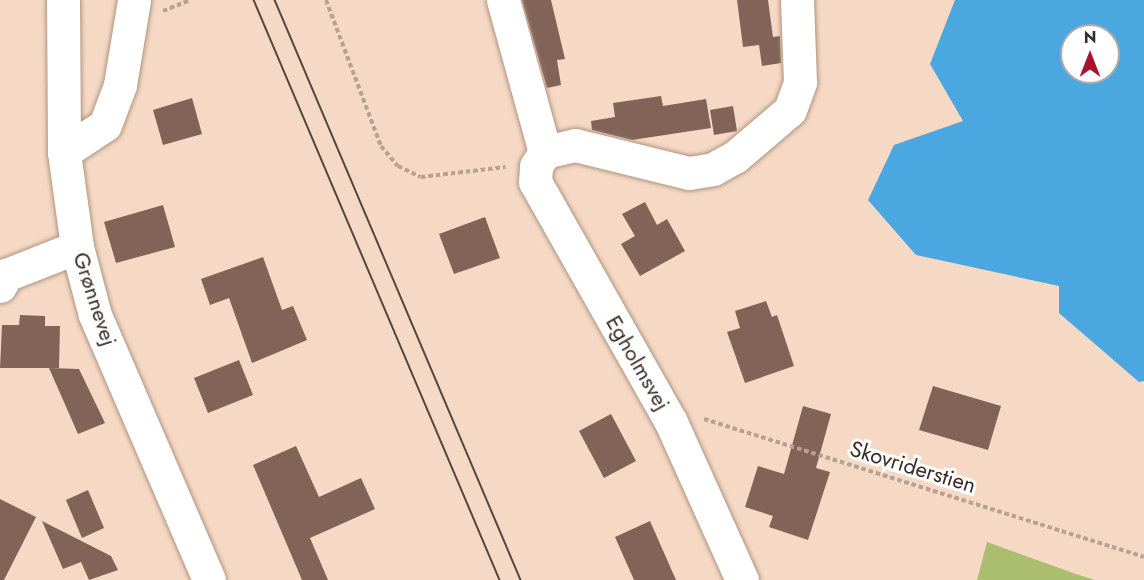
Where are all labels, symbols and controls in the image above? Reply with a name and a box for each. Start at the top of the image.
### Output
north arrow [1060,24,1120,84]
text: N [1084,26,1096,49]
street label: Grønnevej [67,249,123,349]
street label: Egholmsvej [600,311,676,415]
street label: Skovriderstien [847,435,979,499]

